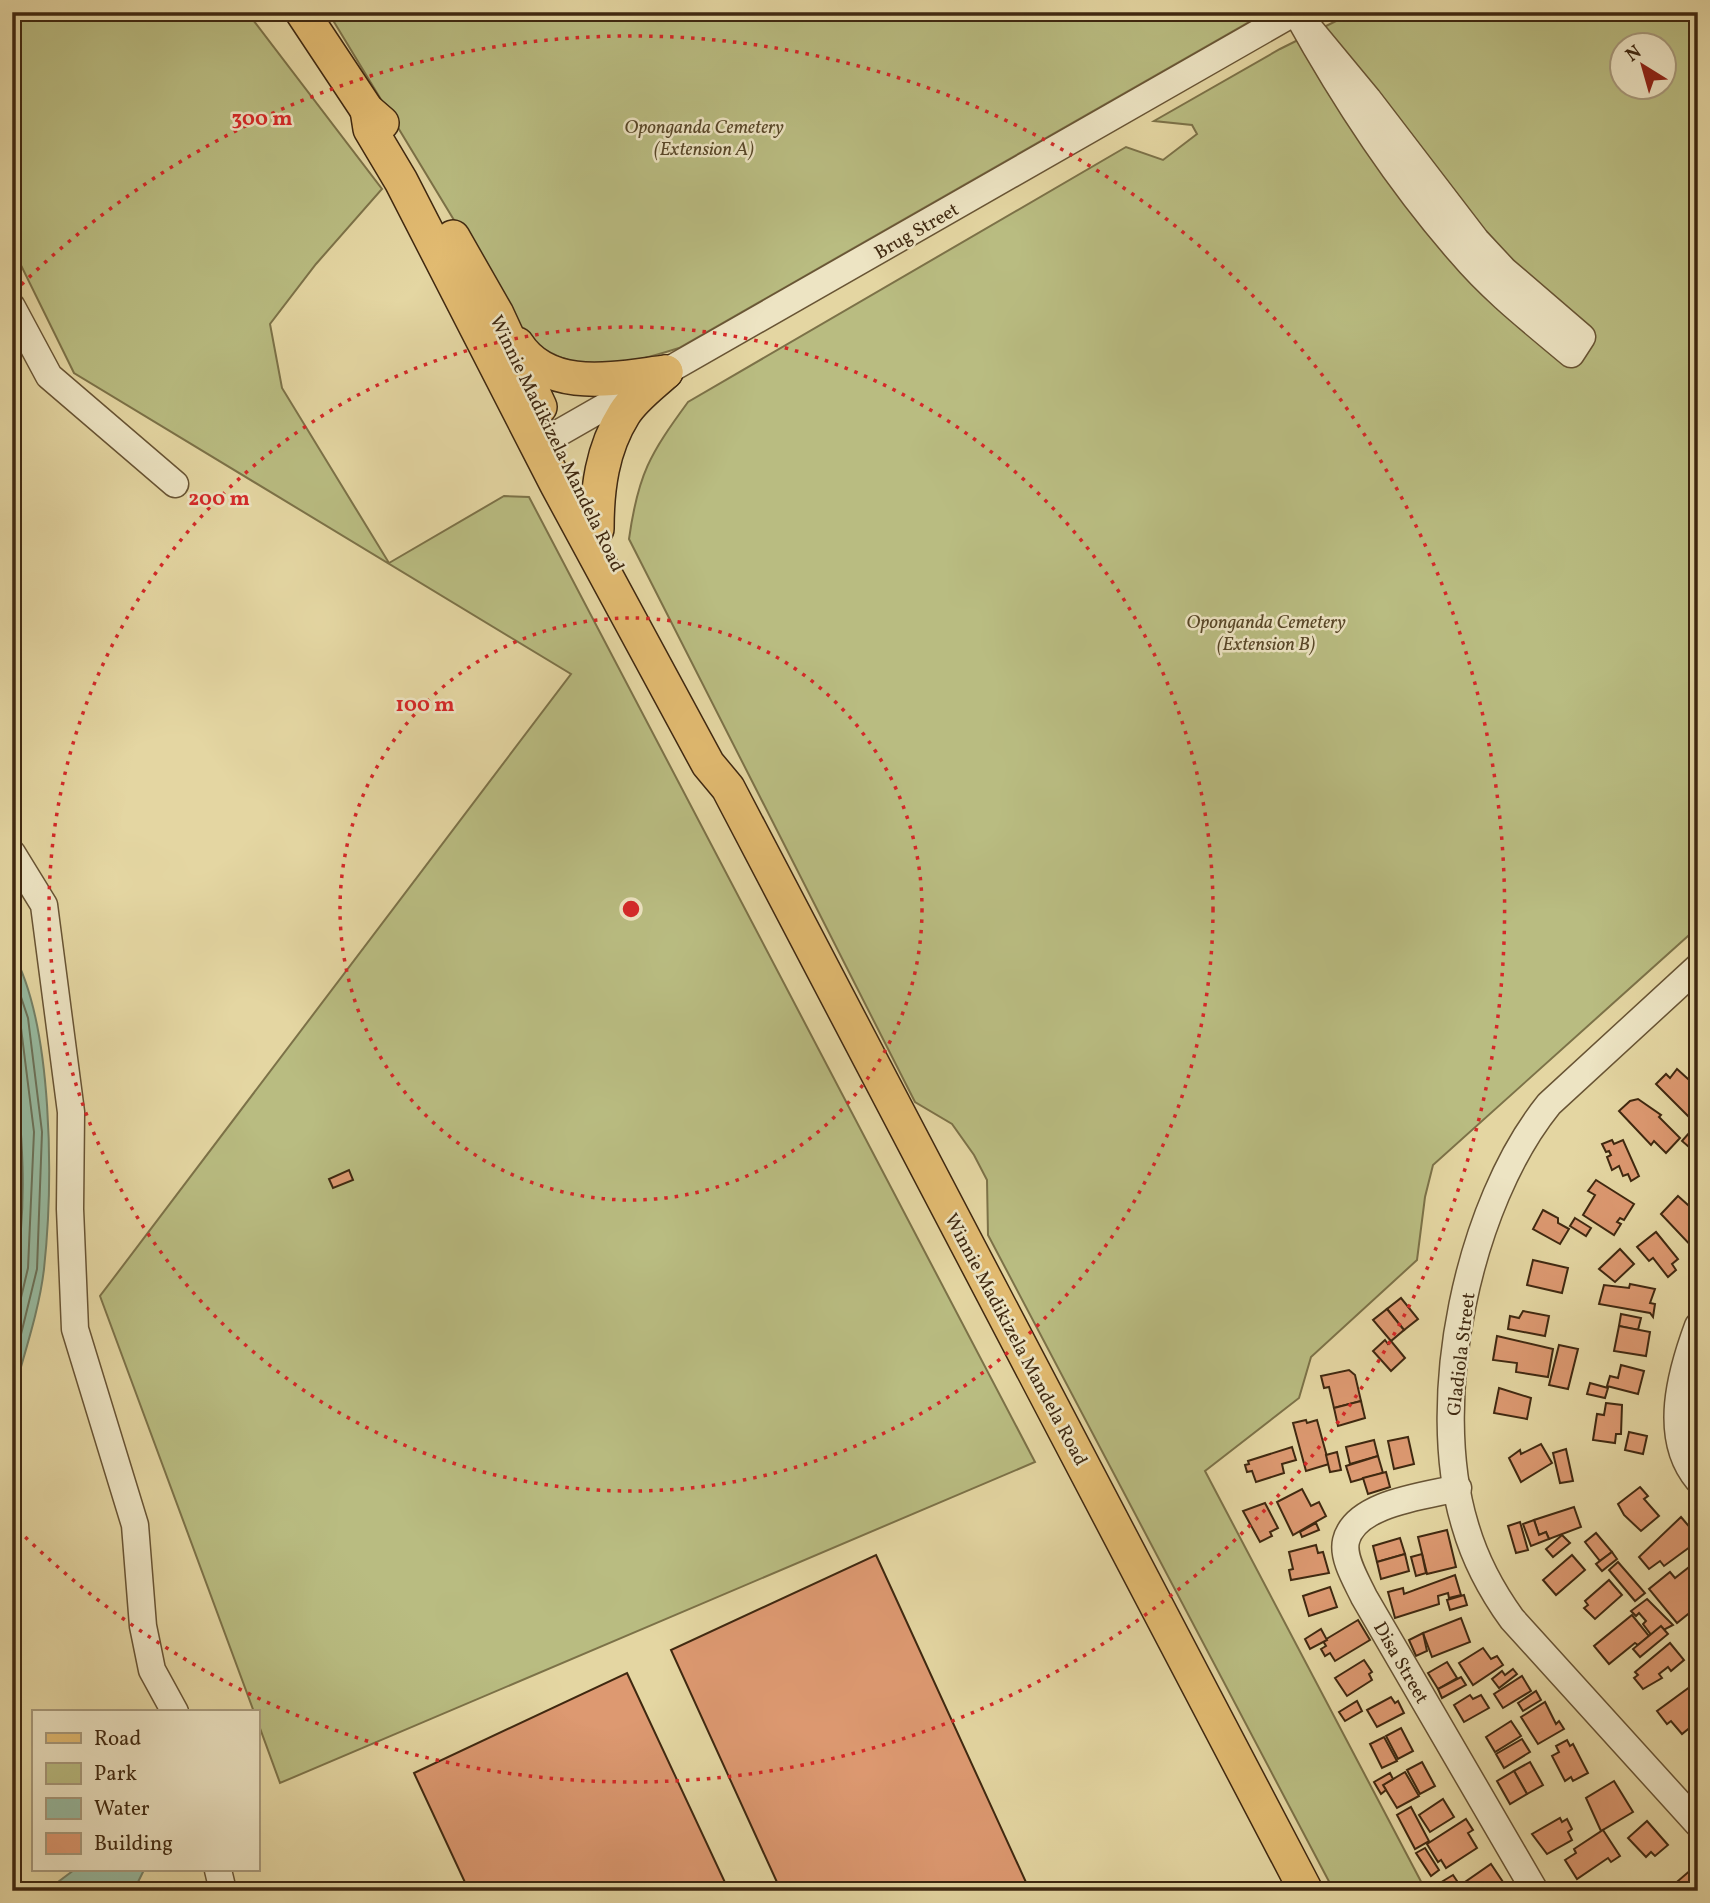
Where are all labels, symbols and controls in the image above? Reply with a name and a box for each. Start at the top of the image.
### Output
north arrow [1608,32,1678,102]
text: N [1621,39,1647,69]
text: 300 m [232,105,292,134]
park label: Oponganda Cemetery (Extension A) [624,115,784,163]
street label: Brug Street [870,197,964,266]
street label: Winnie Madikizela Mandela Road [483,311,630,577]
text: 200 m [188,485,250,514]
park label: Oponganda Cemetery (Extension B) [1186,610,1346,658]
text: 100 m [395,691,455,720]
centre of rings [619,897,643,921]
street label: Winnie Madikizela Mandela Road [937,1209,1093,1471]
street label: Gladiola Street [1442,1291,1482,1417]
street label: Disa Street [1366,1617,1434,1709]
legend [32,1710,259,1871]
text: Road [94,1725,141,1754]
text: Park [94,1760,137,1789]
text: Water [94,1795,150,1824]
text: Building [94,1830,173,1859]

